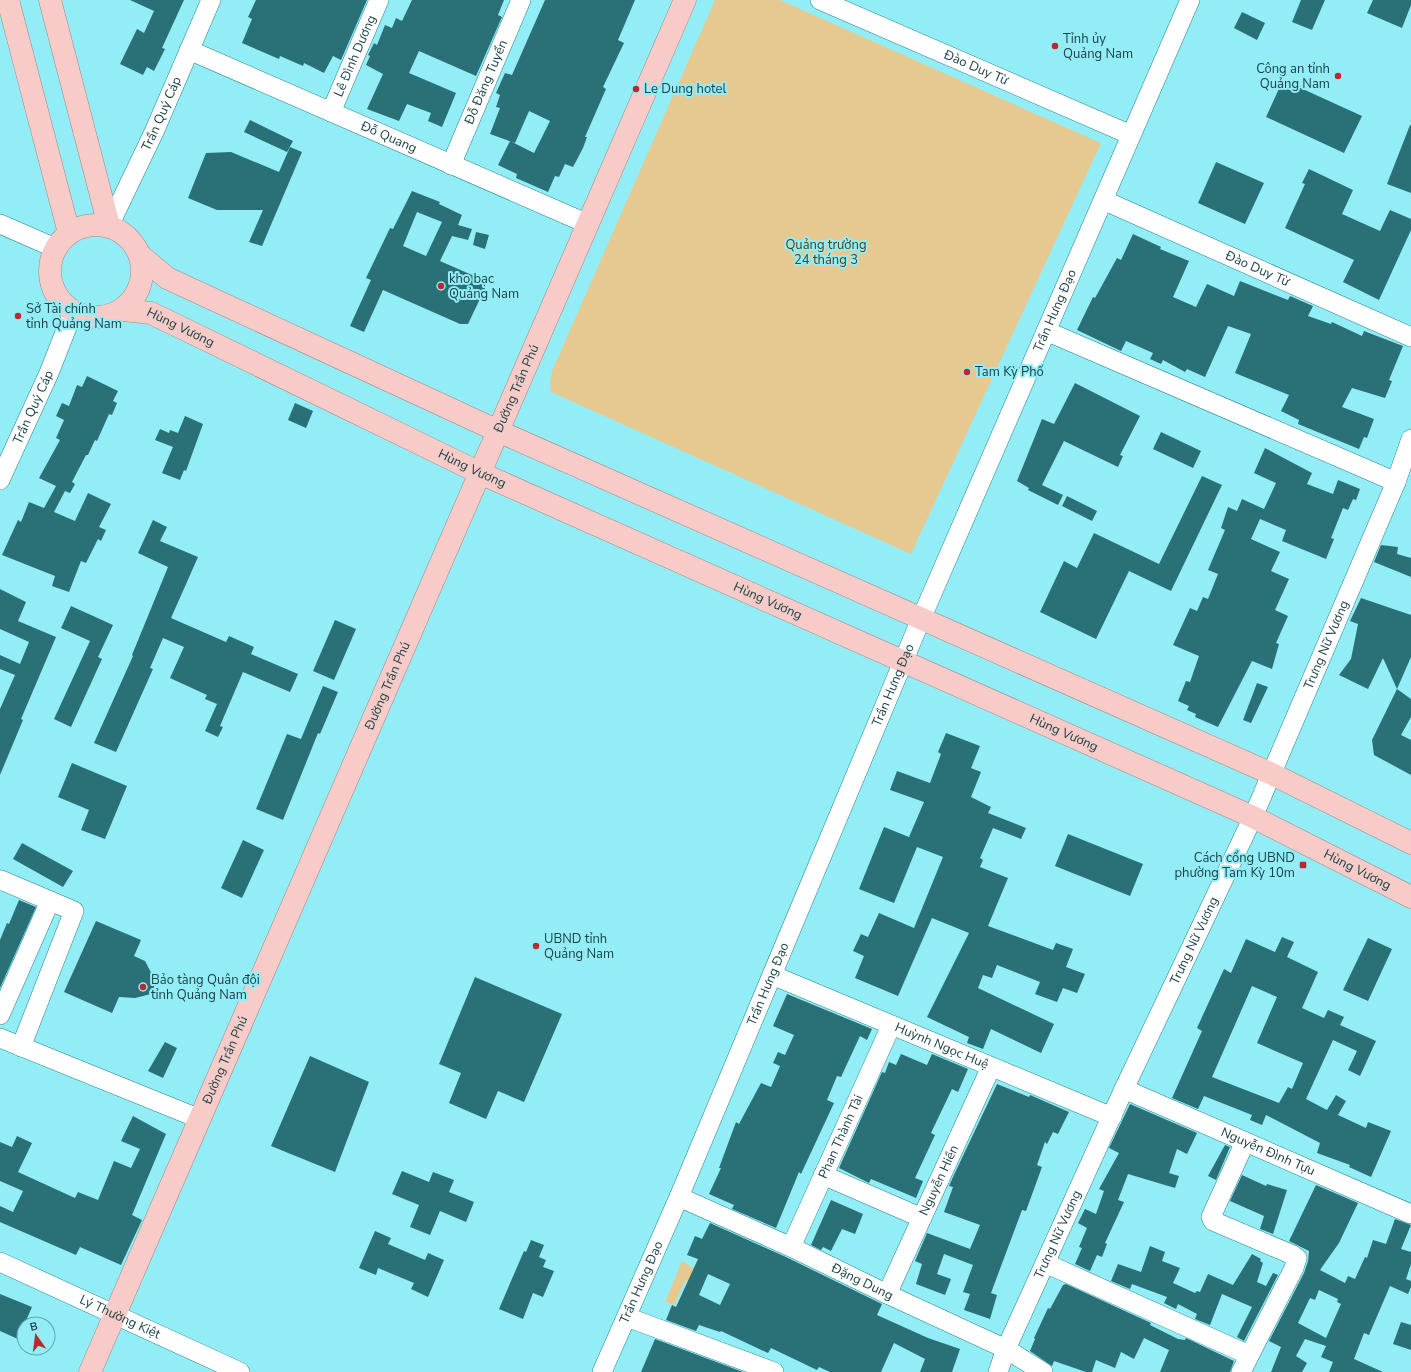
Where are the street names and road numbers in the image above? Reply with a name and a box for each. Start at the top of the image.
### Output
street label: Lê Đình Dương [330,12,380,100]
street label: Đỗ Đăng Tuyển [460,37,512,128]
street label: Đào Duy Từ [940,45,1011,90]
street label: Trần Quý Cáp [137,74,186,154]
street label: Đỗ Quang [357,117,420,157]
street label: Đào Duy Từ [1222,246,1293,291]
street label: Trần Hưng Đạo [1029,267,1081,355]
street label: Hùng Vương [144,303,217,352]
street label: Đường Trần Phú [489,342,544,436]
street label: Trần Quý Cáp [9,367,58,447]
street label: Hùng Vương [435,445,509,492]
street label: Hùng Vương [731,578,805,624]
street label: Trưng Nữ Vương [1299,598,1353,692]
street label: Đường Trần Phú [360,639,415,734]
street label: Trần Hưng Đạo [868,641,919,730]
street label: Hùng Vương [1027,710,1101,756]
street label: Hùng Vương [1320,845,1394,894]
street label: Trưng Nữ Vương [1166,894,1223,988]
street label: Trần Hưng Đạo [743,940,794,1028]
street label: Đường Trần Phú [198,1013,252,1108]
street label: Huỳnh Ngọc Huệ [892,1018,991,1074]
street label: Phan Thành Tài [814,1092,868,1182]
street label: Nguyễn Đình Tựu [1218,1123,1318,1180]
street label: Nguyễn Hiền [915,1142,963,1219]
street label: Trưng Nữ Vương [1030,1187,1086,1282]
street label: Trần Hưng Đạo [615,1238,668,1326]
street label: Đặng Dung [827,1259,896,1305]
street label: Lý Thường Kiệt [77,1291,164,1344]

